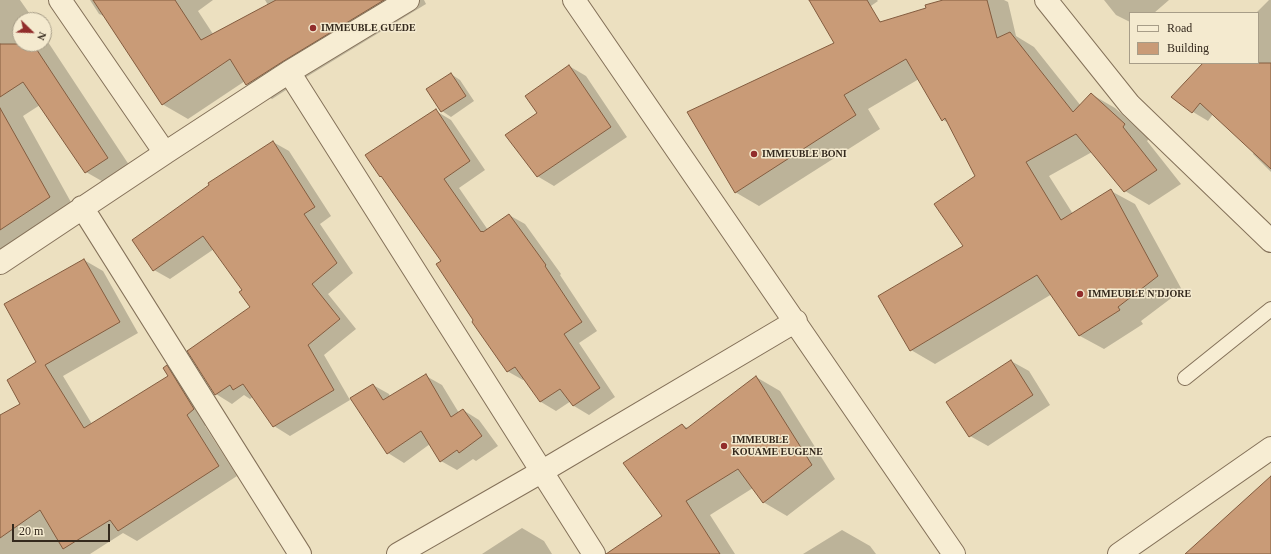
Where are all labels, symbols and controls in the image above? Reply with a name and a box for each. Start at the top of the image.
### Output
north arrow [12,12,52,52]
legend [1129,12,1259,64]
text: Road [1167,21,1192,35]
place label: IMMEUBLE GUEDE [321,22,416,34]
marker: IMMEUBLE GUEDE [308,23,318,33]
text: N [35,30,49,42]
text: Building [1167,41,1209,55]
place label: IMMEUBLE BONI [762,148,847,160]
marker: IMMEUBLE BONI [749,149,759,159]
place label: IMMEUBLE N'DJORE [1088,288,1191,300]
marker: IMMEUBLE N'DJORE [1075,289,1085,299]
place label: IMMEUBLE KOUAME EUGENE [732,434,823,458]
marker: IMMEUBLE KOUAME EUGENE [719,441,729,451]
scale bar [14,516,112,542]
text: 20 m [19,524,43,538]

